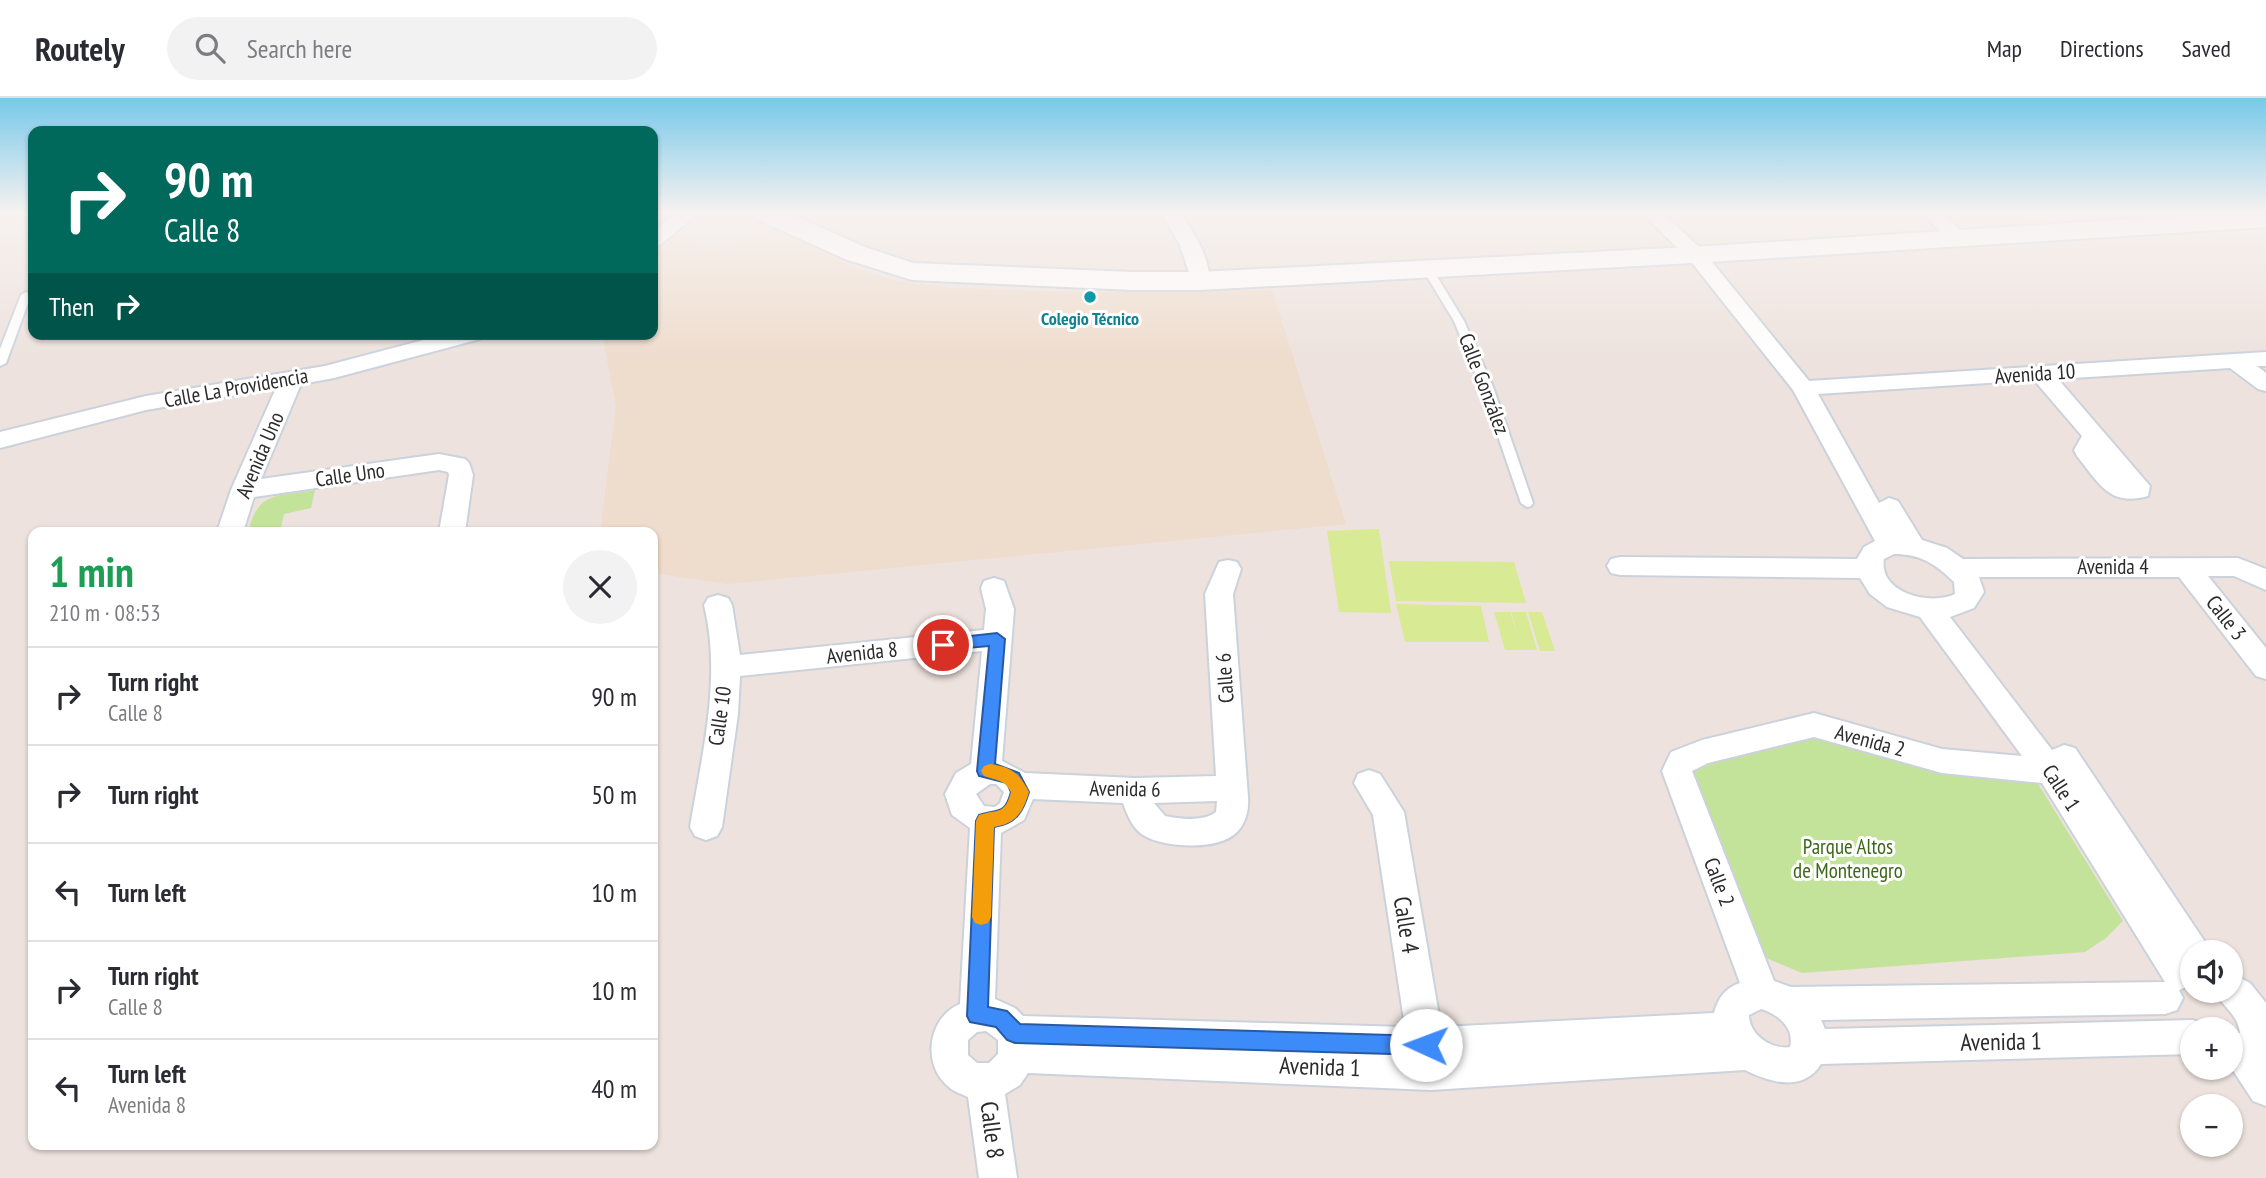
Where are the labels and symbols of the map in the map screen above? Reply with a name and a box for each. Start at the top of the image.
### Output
marker: Colegio Técnico [1082,289,1098,305]
place label: Colegio Técnico [1041,307,1139,330]
street label: Calle González [1453,329,1516,438]
street label: Avenida 10 [1994,357,2076,390]
street label: Calle La Providencia [162,362,310,413]
street label: Avenida Uno [229,408,290,502]
street label: Calle Uno [313,456,386,493]
street label: Avenida 4 [2077,553,2149,580]
street label: Calle 3 [2200,590,2252,646]
pin [913,615,973,675]
street label: Avenida 8 [825,635,899,670]
street label: Calle 6 [1209,652,1240,704]
street label: Calle 10 [702,685,737,747]
street label: Avenida 2 [1832,718,1908,763]
street label: Calle 1 [2036,759,2086,816]
street label: Avenida 6 [1089,774,1161,803]
park label: Parque Altos de Montenegro [1793,833,1903,884]
street label: Calle 2 [1698,854,1741,910]
street label: Calle 4 [1387,894,1426,956]
position arrow [1389,1008,1463,1082]
street label: Avenida 1 [1960,1025,2042,1058]
street label: Avenida 1 [1279,1050,1361,1083]
street label: Calle 8 [974,1100,1011,1160]

